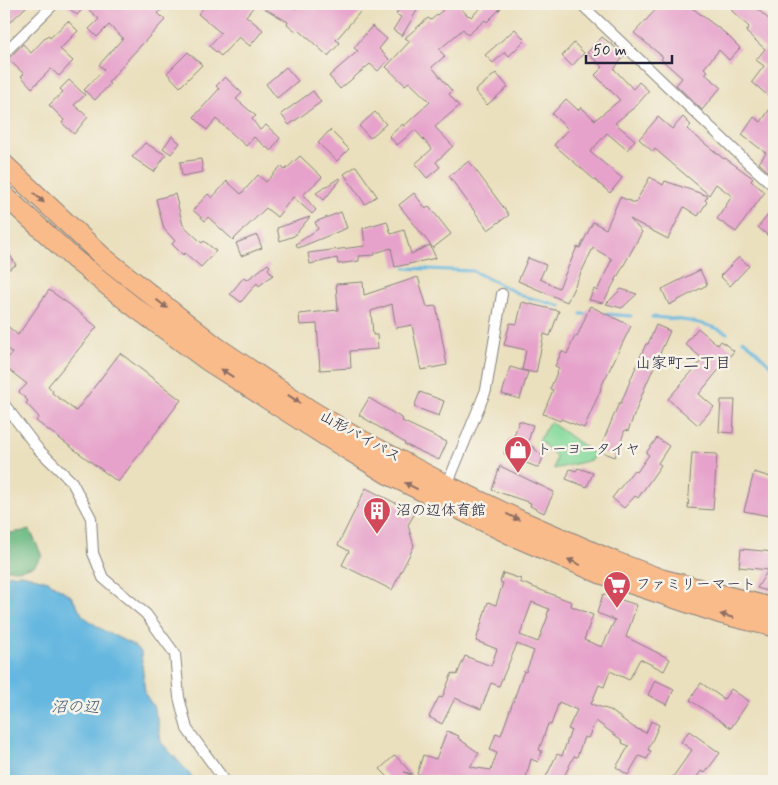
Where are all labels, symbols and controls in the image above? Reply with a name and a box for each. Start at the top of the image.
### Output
scale bar [586,32,672,64]
text: 50 m [593,41,627,61]
one-way arrow [32,192,44,204]
one-way arrow [155,298,168,309]
district label: 山家町二丁目 [635,353,731,374]
one-way arrow [221,369,234,378]
one-way arrow [287,394,300,403]
street label: 山形バイパス [316,407,404,467]
shop icon: トーヨータイヤ [503,435,533,474]
place label: トーヨータイヤ [537,440,640,460]
one-way arrow [404,482,418,490]
building icon: 沼の辺体育館 [362,496,392,535]
place label: 沼の辺体育館 [396,501,486,521]
one-way arrow [506,513,520,521]
one-way arrow [567,558,581,566]
supermarket icon: ファミリーマート [602,570,632,609]
place label: ファミリーマート [636,575,756,595]
one-way arrow [719,611,734,619]
water label: 沼の辺 [51,697,100,718]

